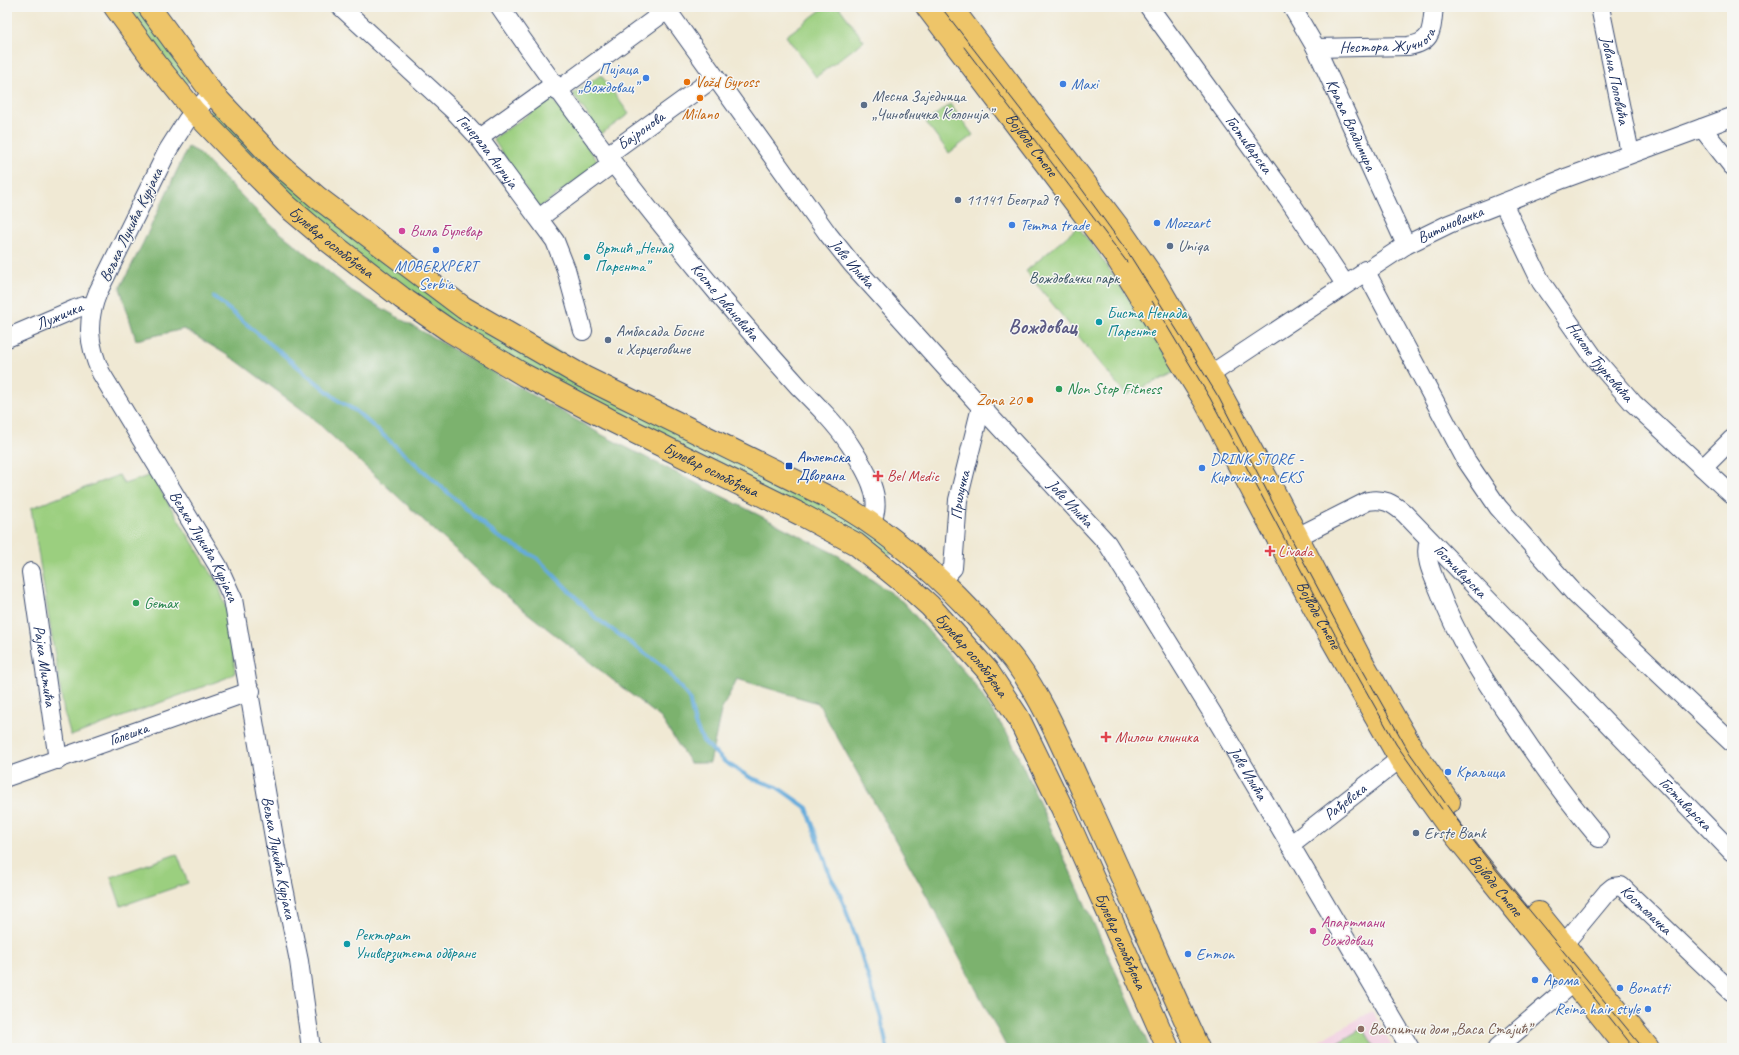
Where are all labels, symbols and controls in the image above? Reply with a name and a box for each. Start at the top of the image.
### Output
street label: Нестора Жучнога [1339,24,1441,57]
street label: Јована Поповића [1596,34,1634,127]
place label: Пијаца „Вождовац” [578,59,642,97]
place label: Vožd Gyross [695,72,760,92]
marker: Пијаца „Вождовац” [641,73,651,83]
place label: Maxi [1071,74,1100,94]
street label: Краља Владимира [1322,76,1381,175]
marker: Vožd Gyross [682,77,692,87]
marker: Maxi [1058,79,1068,89]
place label: Месна Заједница „Чиновничка Колонија” [872,86,997,124]
marker: Milano [695,93,705,103]
marker: Месна Заједница „Чиновничка Колонија” [859,100,869,110]
place label: Milano [682,104,720,124]
street label: Бајронова [613,106,670,155]
street label: Војводе Степе [1001,109,1063,182]
street label: Генерала Анрија [452,110,523,193]
street label: Гостиварска [1221,111,1277,178]
street label: Вељка Лукића Курјака [95,163,168,285]
place label: 11141 Београд 9 [966,190,1060,210]
marker: 11141 Београд 9 [953,195,963,205]
street label: Витановачка [1414,201,1488,248]
street label: Булевар ослобођења [285,202,379,283]
place label: Mozzart [1165,213,1211,233]
place label: Temma trade [1020,215,1091,235]
marker: Mozzart [1152,218,1162,228]
marker: Temma trade [1007,220,1017,230]
place label: Вила Булевар [410,221,483,241]
marker: Вила Булевар [397,226,407,236]
street label: Јове Илића [825,234,880,293]
place label: Uniqa [1178,236,1210,256]
place label: Вртић „Ненад Парента” [595,238,674,276]
marker: Uniqa [1165,241,1175,251]
marker: MOBERXPERT Serbia [431,245,441,255]
marker: Вртић „Ненад Парента” [582,252,592,262]
place label: MOBERXPERT Serbia [394,256,481,294]
street label: Косте Јовановића [687,259,764,346]
park label: Вождовачки парк [1029,268,1120,288]
street label: Лужичка [33,296,87,334]
place label: Биста Ненада Паренте [1107,303,1188,341]
district label: Вождовац [1008,314,1079,339]
marker: Биста Ненада Паренте [1094,317,1104,327]
street label: Николе Ђурковића [1562,318,1638,407]
place label: Амбасада Босне и Херцеговине [616,321,705,359]
marker: Амбасада Босне и Херцеговине [603,335,613,345]
place label: Non Stop Fitness [1067,379,1163,399]
marker: Non Stop Fitness [1054,384,1064,394]
place label: Zona 20 [977,390,1024,410]
marker: Zona 20 [1025,395,1035,405]
street label: Булевар ослобођења [660,438,763,502]
place label: Атлетска Дворана [797,447,852,485]
place label: DRINK STORE - Kupovina na EKS [1210,449,1305,487]
marker: Атлетска Дворана [784,461,794,471]
marker: DRINK STORE - Kupovina na EKS [1197,463,1207,473]
place label: Bel Medic [887,466,940,486]
street label: Прилучка [947,467,975,520]
marker: Bel Medic [872,470,884,482]
street label: Јове Илића [1042,474,1098,533]
street label: Вељка Лукића Курјака [165,487,244,606]
street label: Гостиварска [1430,540,1491,603]
place label: Livada [1278,541,1314,561]
marker: Livada [1265,546,1275,556]
street label: Војводе Степе [1292,577,1346,654]
place label: Gemax [144,593,179,613]
marker: Gemax [131,598,141,608]
street label: Булевар ослобођења [931,609,1013,702]
street label: Рајка Митића [29,624,60,709]
street label: Голешка [106,718,152,750]
place label: Милош клиника [1115,727,1200,747]
marker: Милош клиника [1100,731,1112,743]
street label: Јове Илића [1224,742,1272,805]
place label: Краљица [1456,762,1506,782]
marker: Краљица [1443,767,1453,777]
street label: Гостиварска [1655,773,1717,836]
street label: Рађевска [1320,778,1372,825]
street label: Вељка Лукића Курјака [257,795,300,922]
place label: Erste Bank [1424,823,1487,843]
marker: Erste Bank [1411,828,1421,838]
street label: Војводе Степе [1464,850,1528,922]
street label: Костолачка [1616,881,1677,940]
street label: Булевар ослобођења [1091,890,1151,993]
place label: Апартмани Вождовац [1321,912,1385,950]
place label: Ректорат Универзитета одбране [355,925,477,963]
marker: Апартмани Вождовац [1308,926,1318,936]
marker: Ректорат Универзитета одбране [342,939,352,949]
place label: Enmon [1196,944,1235,964]
marker: Enmon [1183,949,1193,959]
place label: Арома [1543,970,1580,990]
marker: Арома [1530,975,1540,985]
place label: Bonatti [1628,978,1671,998]
marker: Bonatti [1615,983,1625,993]
place label: Reina hair style [1555,999,1642,1019]
marker: Reina hair style [1643,1004,1653,1014]
place label: Васпитни дом „Васа Стајић” [1369,1019,1535,1039]
marker: Васпитни дом „Васа Стајић” [1356,1024,1366,1034]

